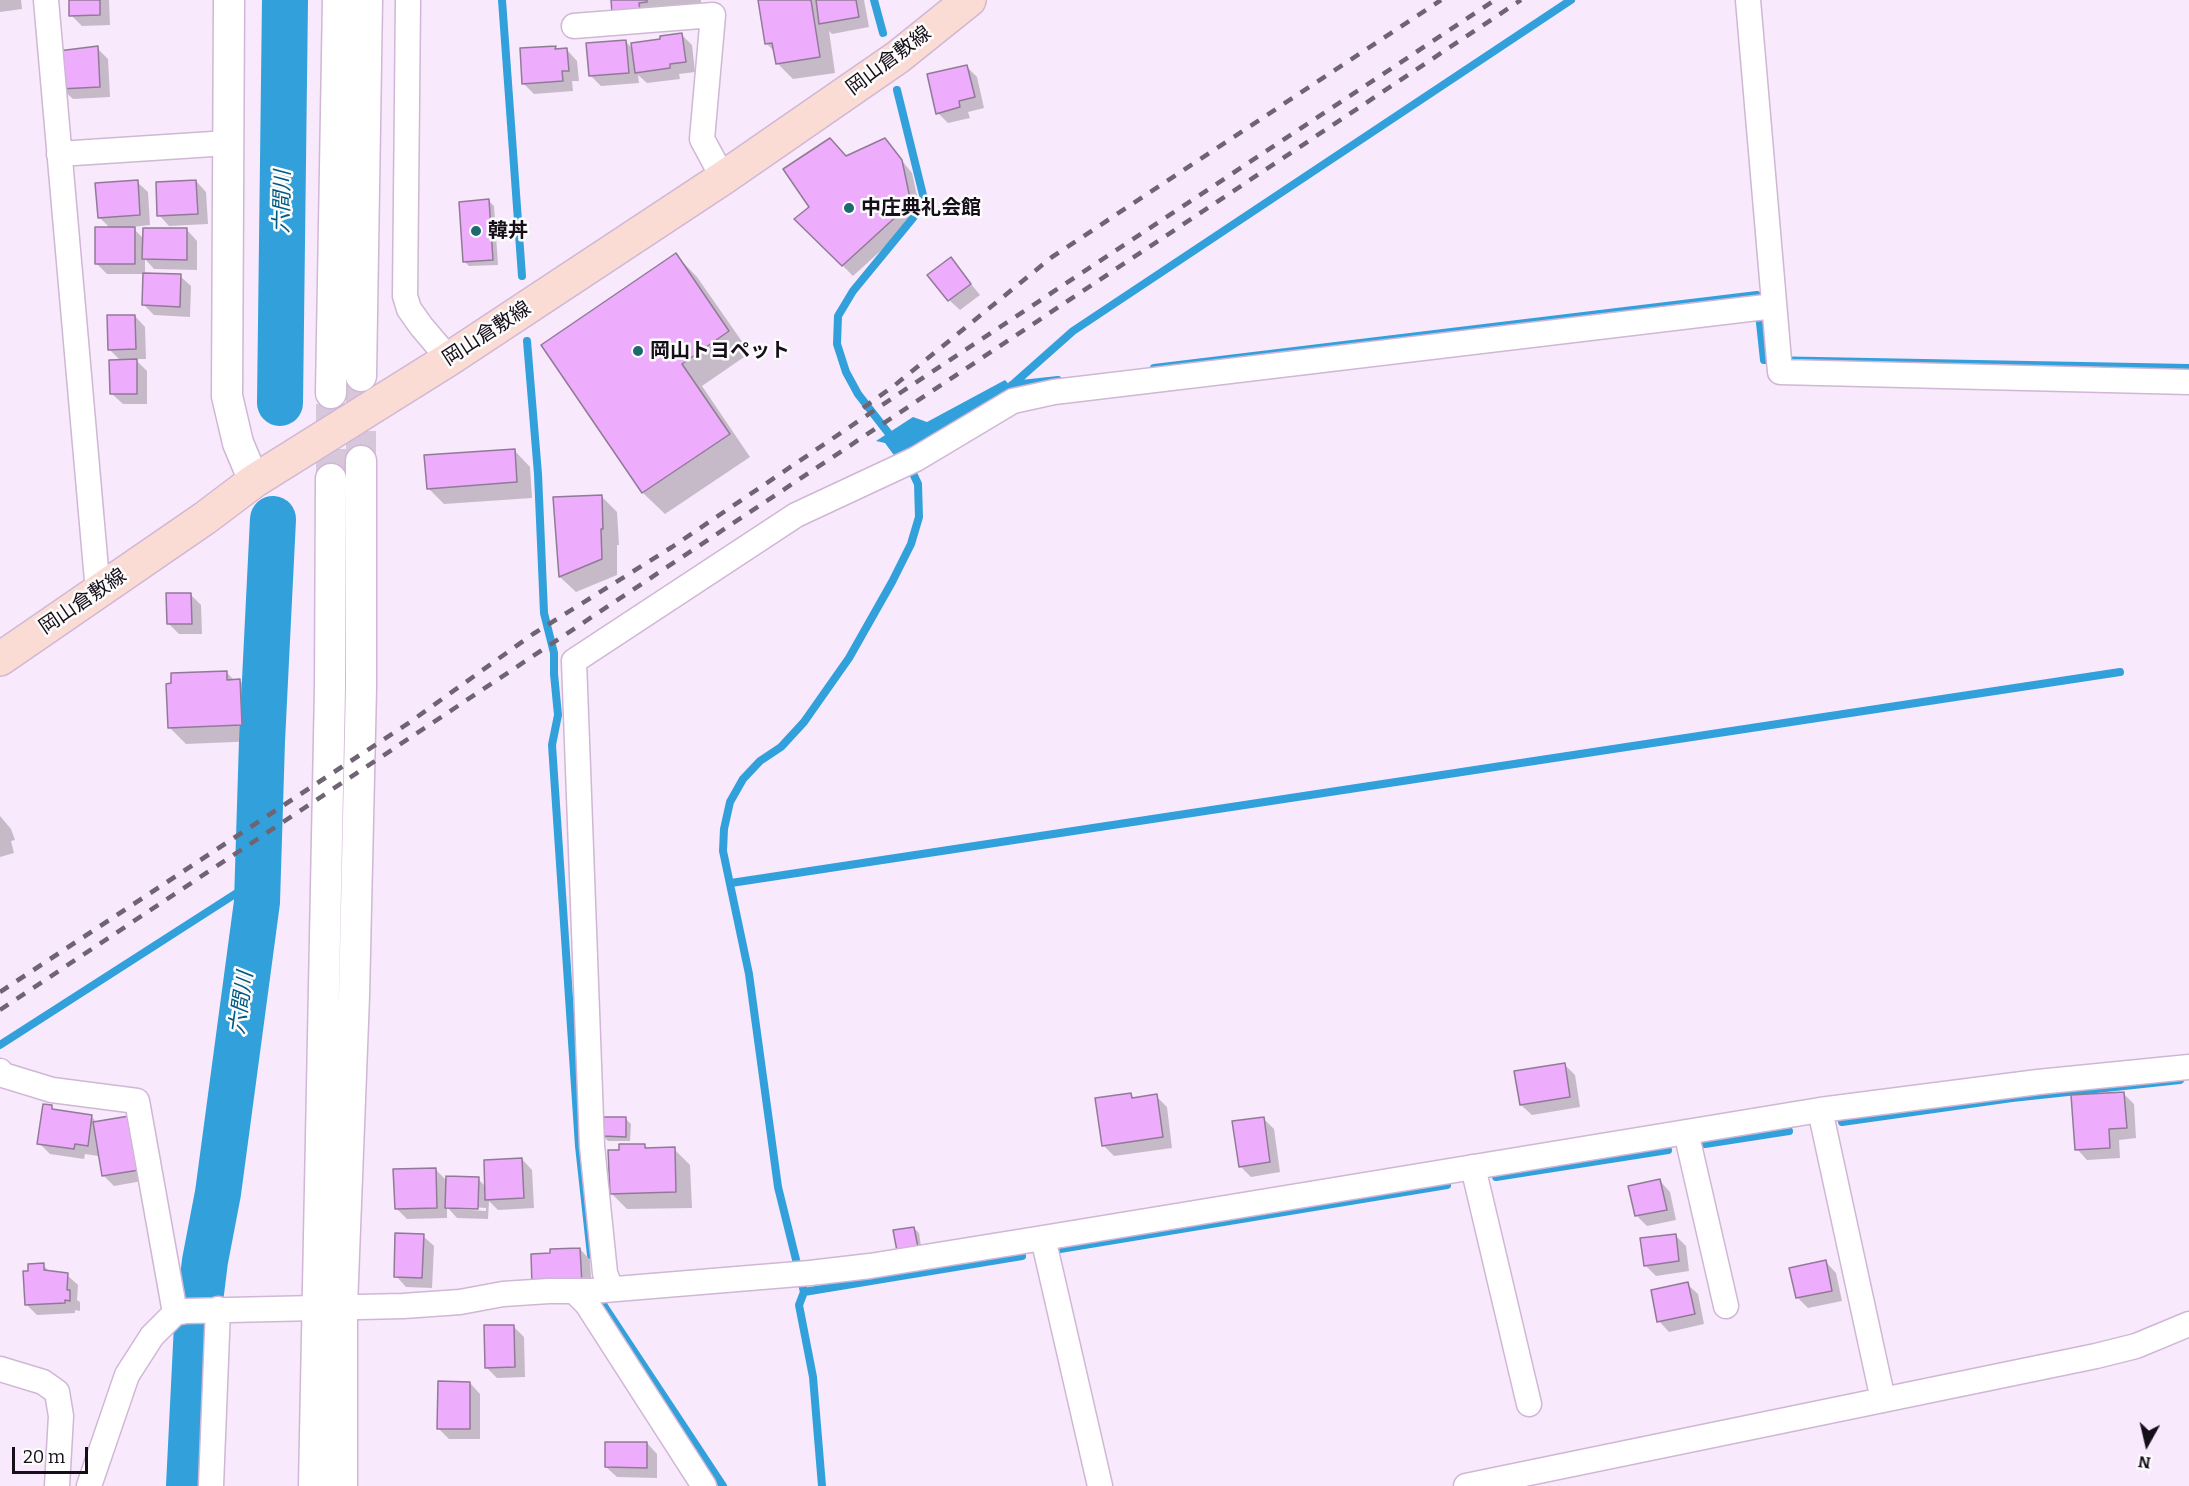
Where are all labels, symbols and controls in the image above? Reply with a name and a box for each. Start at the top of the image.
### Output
street label: 岡山倉敷線 [842,21,936,101]
water label: 六間川 [270,170,296,234]
place label: 中庄典礼会館 [861,196,981,220]
marker: 中庄典礼会館 [842,201,856,215]
place label: 韓丼 [488,219,528,243]
marker: 韓丼 [469,224,483,238]
street label: 岡山倉敷線 [439,297,535,371]
place label: 岡山トヨペット [650,339,790,363]
marker: 岡山トヨペット [631,344,645,358]
street label: 岡山倉敷線 [35,564,131,640]
water label: 六間川 [225,970,259,1036]
north arrow [2117,1414,2177,1474]
scale bar [15,1435,92,1473]
text: 20 m [23,1446,65,1468]
text: N [2137,1452,2152,1473]

